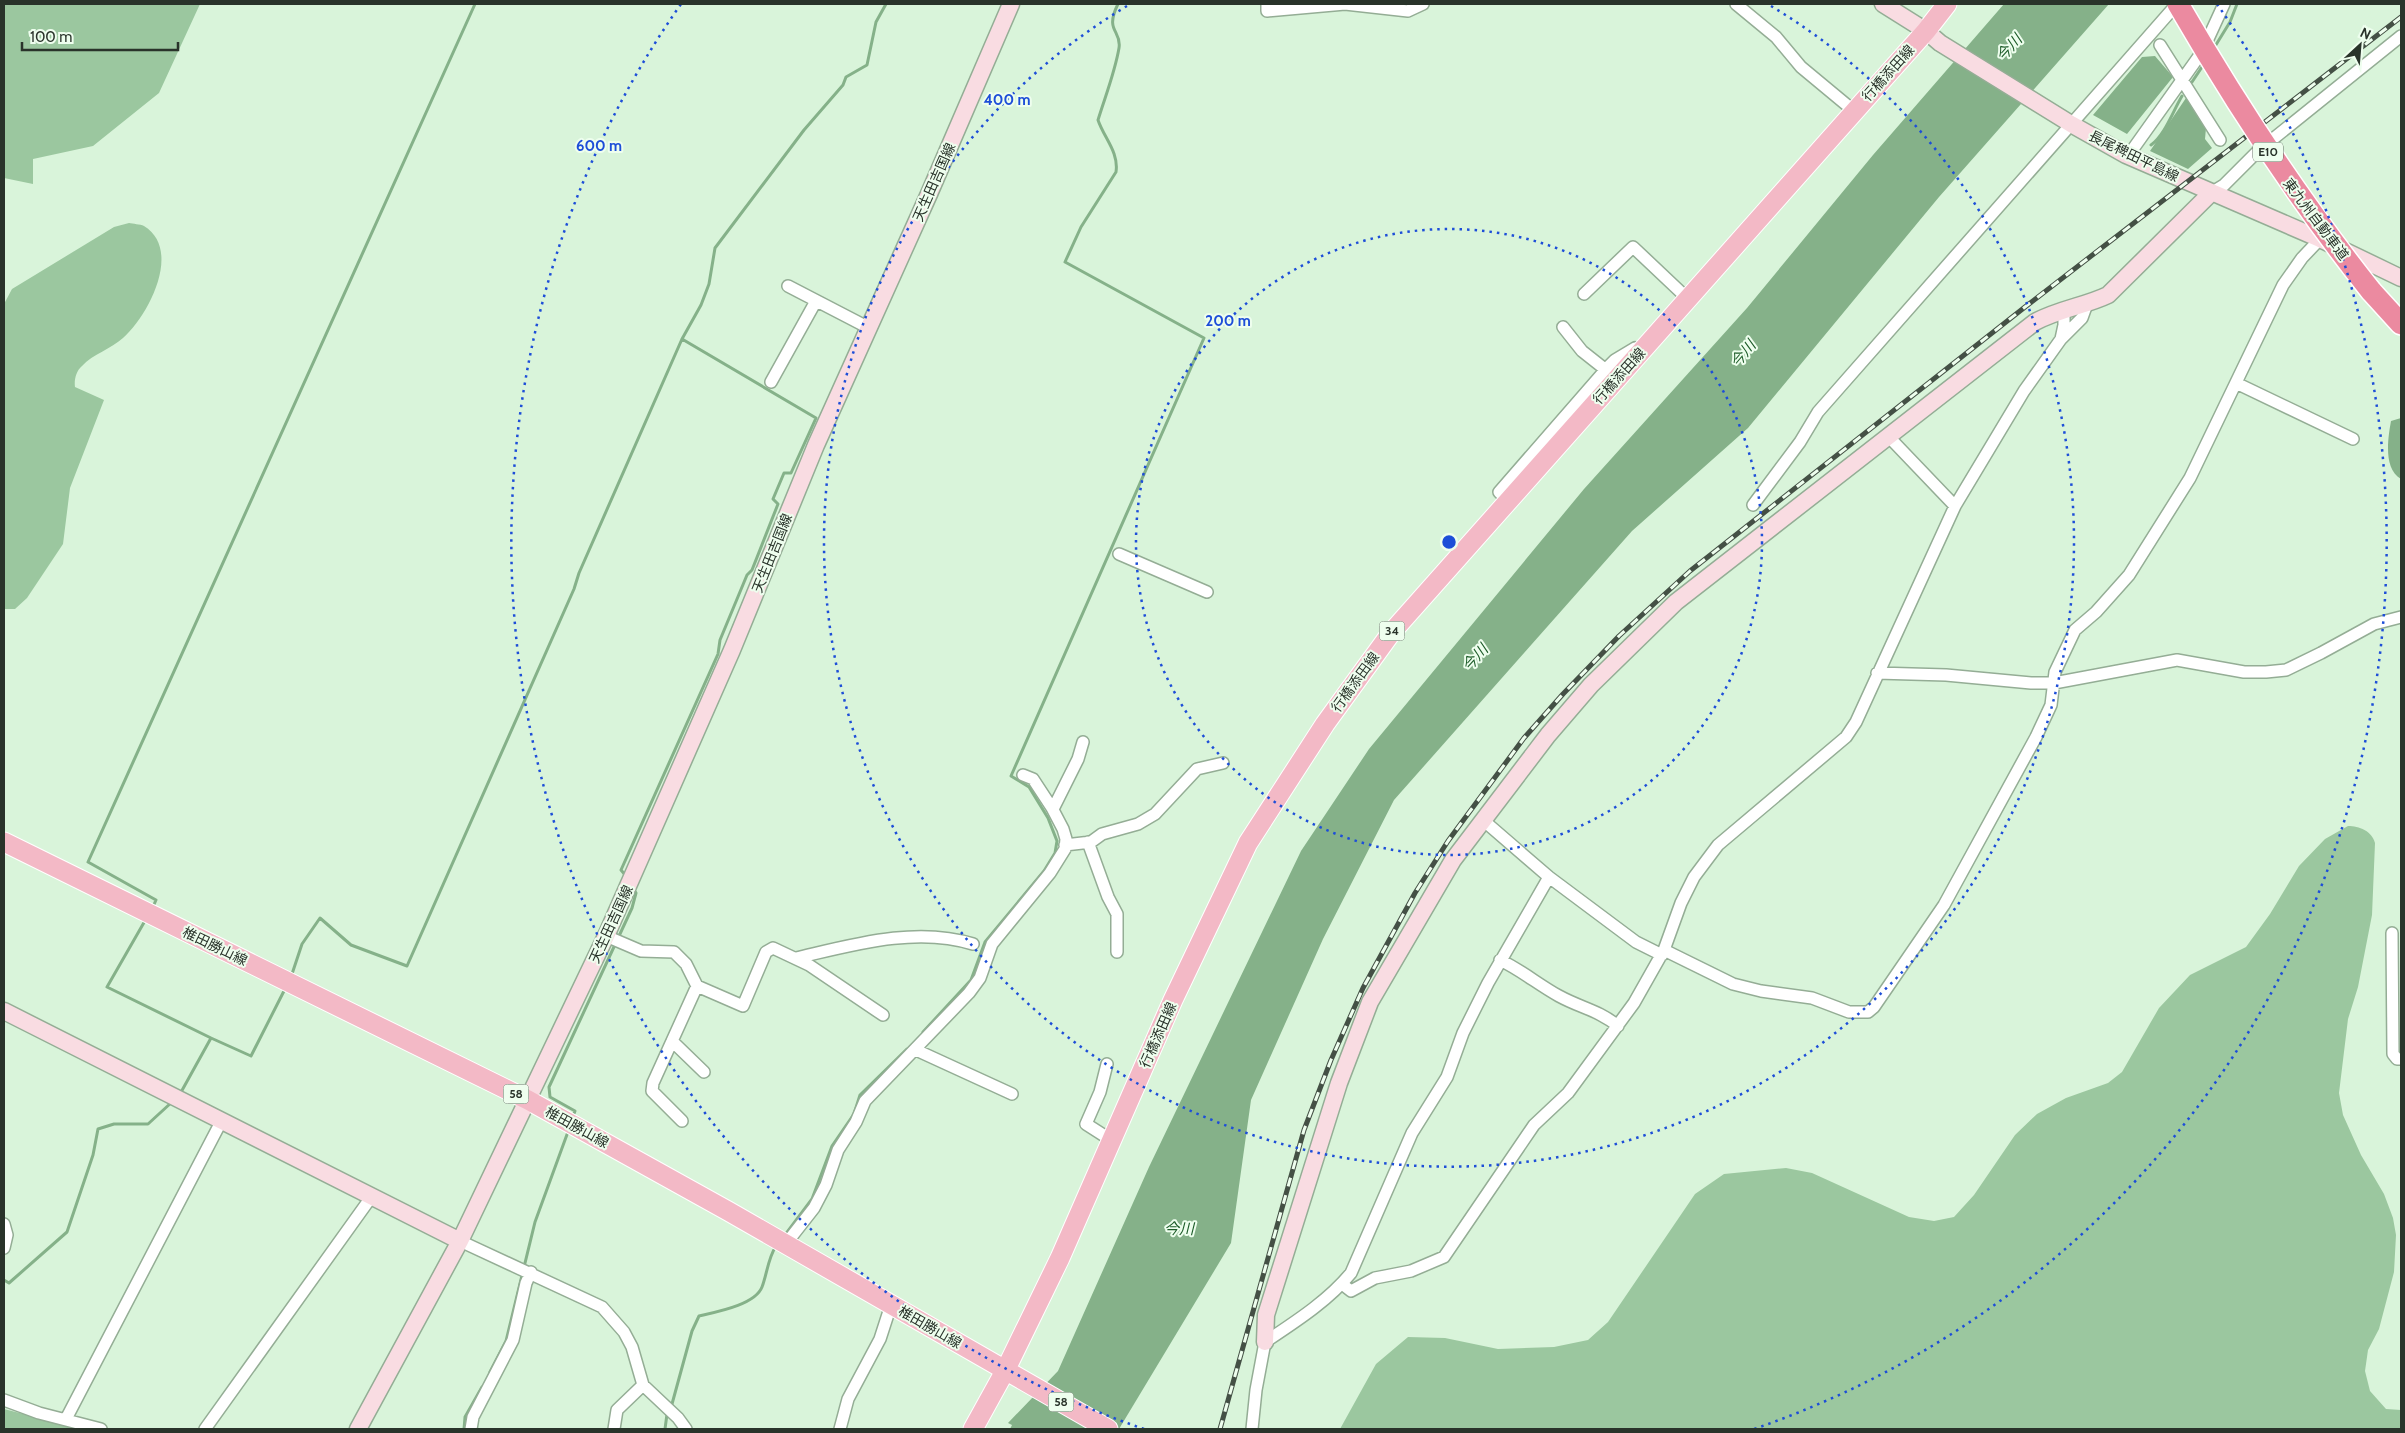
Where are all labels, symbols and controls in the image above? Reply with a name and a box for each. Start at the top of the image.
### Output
scale bar [22,20,179,52]
north arrow [2335,20,2385,70]
text: N [2357,23,2374,44]
text: 100 m [30,28,72,46]
water label: 今川 [1992,29,2027,65]
street label: 行橋添田線 [1858,41,1918,105]
text: 400 m [984,91,1030,109]
street label: 長尾稗田平島線 [2086,126,2182,186]
text: 600 m [576,137,622,155]
street label: 天生田吉国線 [909,140,959,224]
road number: E10 [2253,142,2283,162]
street label: 東九州自動車道 [2279,174,2353,264]
text: 200 m [1205,312,1251,330]
water label: 今川 [1726,335,1761,371]
street label: 行橋添田線 [1589,344,1649,408]
street label: 天生田吉国線 [748,511,796,595]
centre of rings [1440,533,1458,551]
road number: 34 [1380,622,1404,640]
water label: 今川 [1458,639,1493,675]
street label: 行橋添田線 [1327,648,1383,716]
street label: 天生田吉国線 [585,882,637,966]
street label: 椎田勝山線 [180,923,250,969]
street label: 行橋添田線 [1136,999,1180,1071]
road number: 58 [504,1084,528,1104]
street label: 椎田勝山線 [542,1102,612,1152]
water label: 今川 [1164,1220,1196,1238]
street label: 椎田勝山線 [895,1302,965,1352]
road number: 58 [1048,1392,1074,1411]

